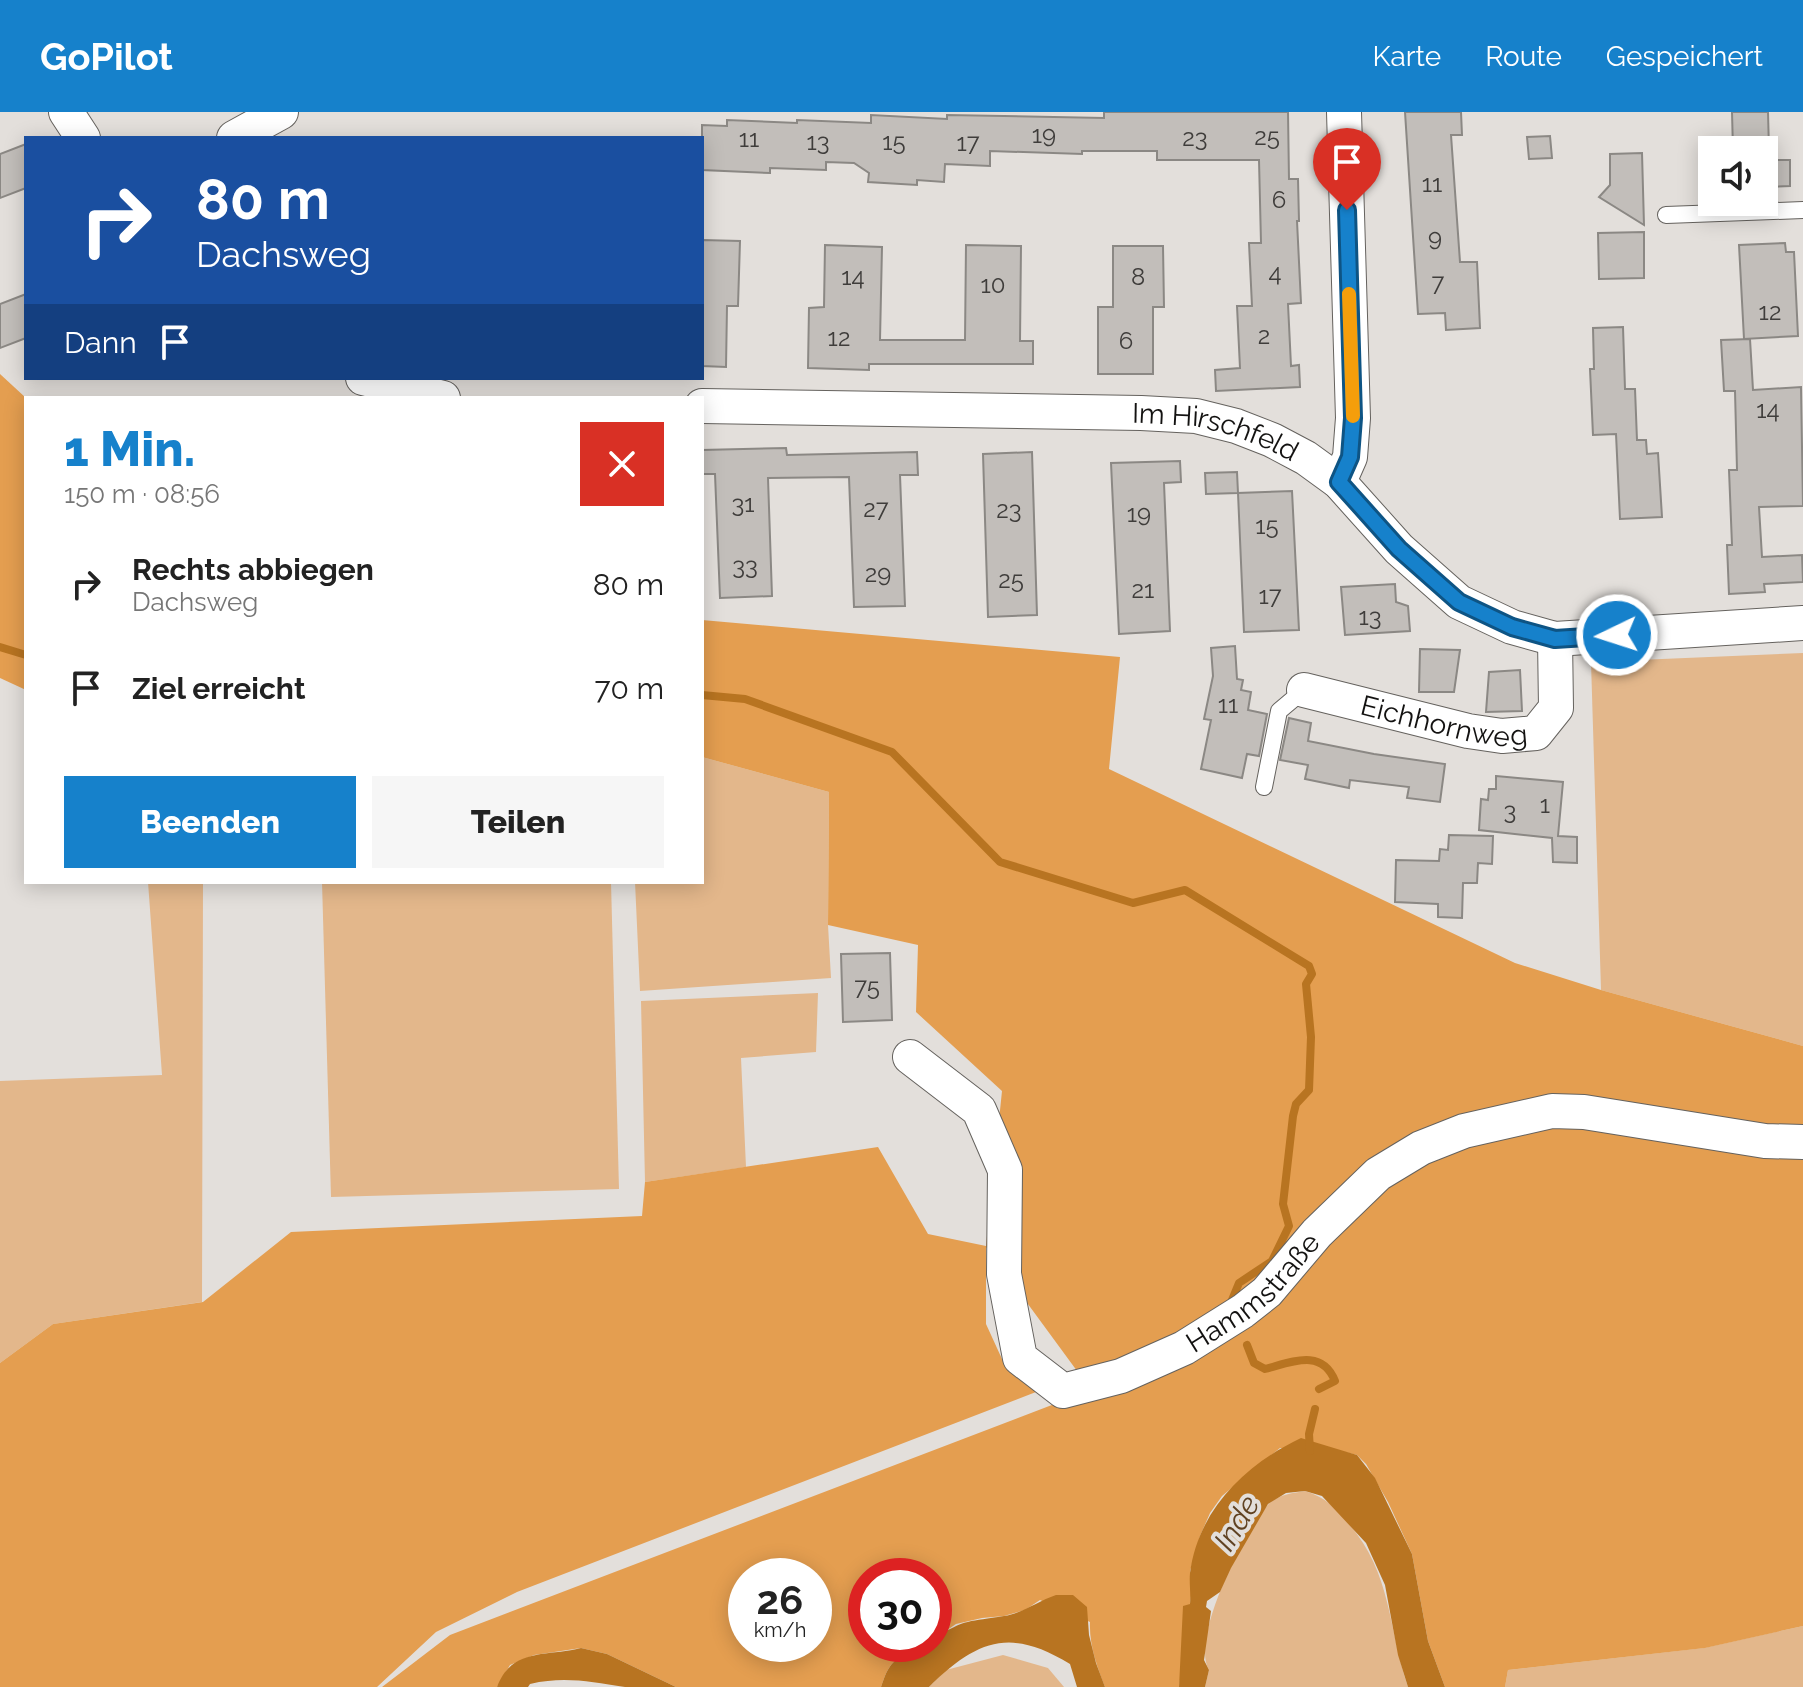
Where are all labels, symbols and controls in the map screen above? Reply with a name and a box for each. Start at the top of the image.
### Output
text: GoPilot [40,34,173,79]
text: Karte [1372,40,1441,73]
text: Route [1485,40,1562,73]
text: Gespeichert [1606,40,1763,73]
house number: 19 [1032,120,1056,149]
house number: 25 [1254,122,1280,151]
house number: 23 [1182,123,1208,152]
house number: 11 [739,124,759,153]
house number: 13 [806,127,830,156]
house number: 15 [882,127,906,156]
house number: 17 [957,128,980,157]
pin [1313,128,1381,210]
map controls [1698,136,1778,216]
button: sound [1698,136,1778,216]
icon: arrive [1325,140,1369,184]
text: 80 m [196,166,330,232]
icon: right [64,168,168,272]
house number: 11 [1422,169,1442,198]
house number: 6 [1272,185,1286,214]
house number: 9 [1428,223,1442,252]
text: Dachsweg [196,233,371,275]
house number: 4 [1268,258,1282,287]
house number: 14 [841,262,865,291]
house number: 8 [1131,262,1145,291]
house number: 7 [1432,268,1445,297]
house number: 10 [981,270,1005,299]
house number: 12 [1759,297,1781,326]
icon: arrive [153,320,197,364]
house number: 2 [1258,321,1270,350]
house number: 12 [828,323,850,352]
text: Dann [64,325,137,360]
house number: 6 [1119,326,1133,355]
house number: 14 [1756,395,1780,424]
street label: Im Hirschfeld [1132,397,1304,468]
text: 1 Min. [64,421,195,477]
button: close [580,422,664,506]
text: 150 m · 08:56 [64,479,220,509]
house number: 31 [731,489,755,518]
house number: 27 [863,494,889,523]
house number: 23 [996,495,1022,524]
house number: 19 [1127,499,1151,528]
house number: 15 [1255,511,1279,540]
house number: 33 [732,551,758,580]
text: Rechts abbiegen [132,552,374,587]
house number: 29 [865,559,891,588]
icon: right [64,562,108,606]
house number: 25 [998,565,1024,594]
text: 80 m [593,567,664,602]
house number: 21 [1132,575,1154,604]
house number: 17 [1259,581,1282,610]
text: Dachsweg [132,587,258,617]
position arrow [1575,593,1659,677]
house number: 13 [1358,602,1382,631]
icon: arrive [64,666,108,710]
text: Ziel erreicht [132,671,305,706]
text: 70 m [594,671,664,706]
street label: Eichhornweg [1357,689,1529,754]
house number: 11 [1218,690,1238,719]
button: Beenden [64,776,356,868]
button: Teilen [372,776,664,868]
house number: 1 [1540,790,1550,819]
house number: 3 [1504,796,1516,825]
house number: 75 [854,972,880,1001]
street label: Hammstraße [1180,1226,1327,1359]
water label: Inde [1207,1489,1267,1557]
speed limit sign: 30 [848,1558,952,1662]
text: 26 [757,1576,803,1623]
text: km/h [754,1618,806,1642]

